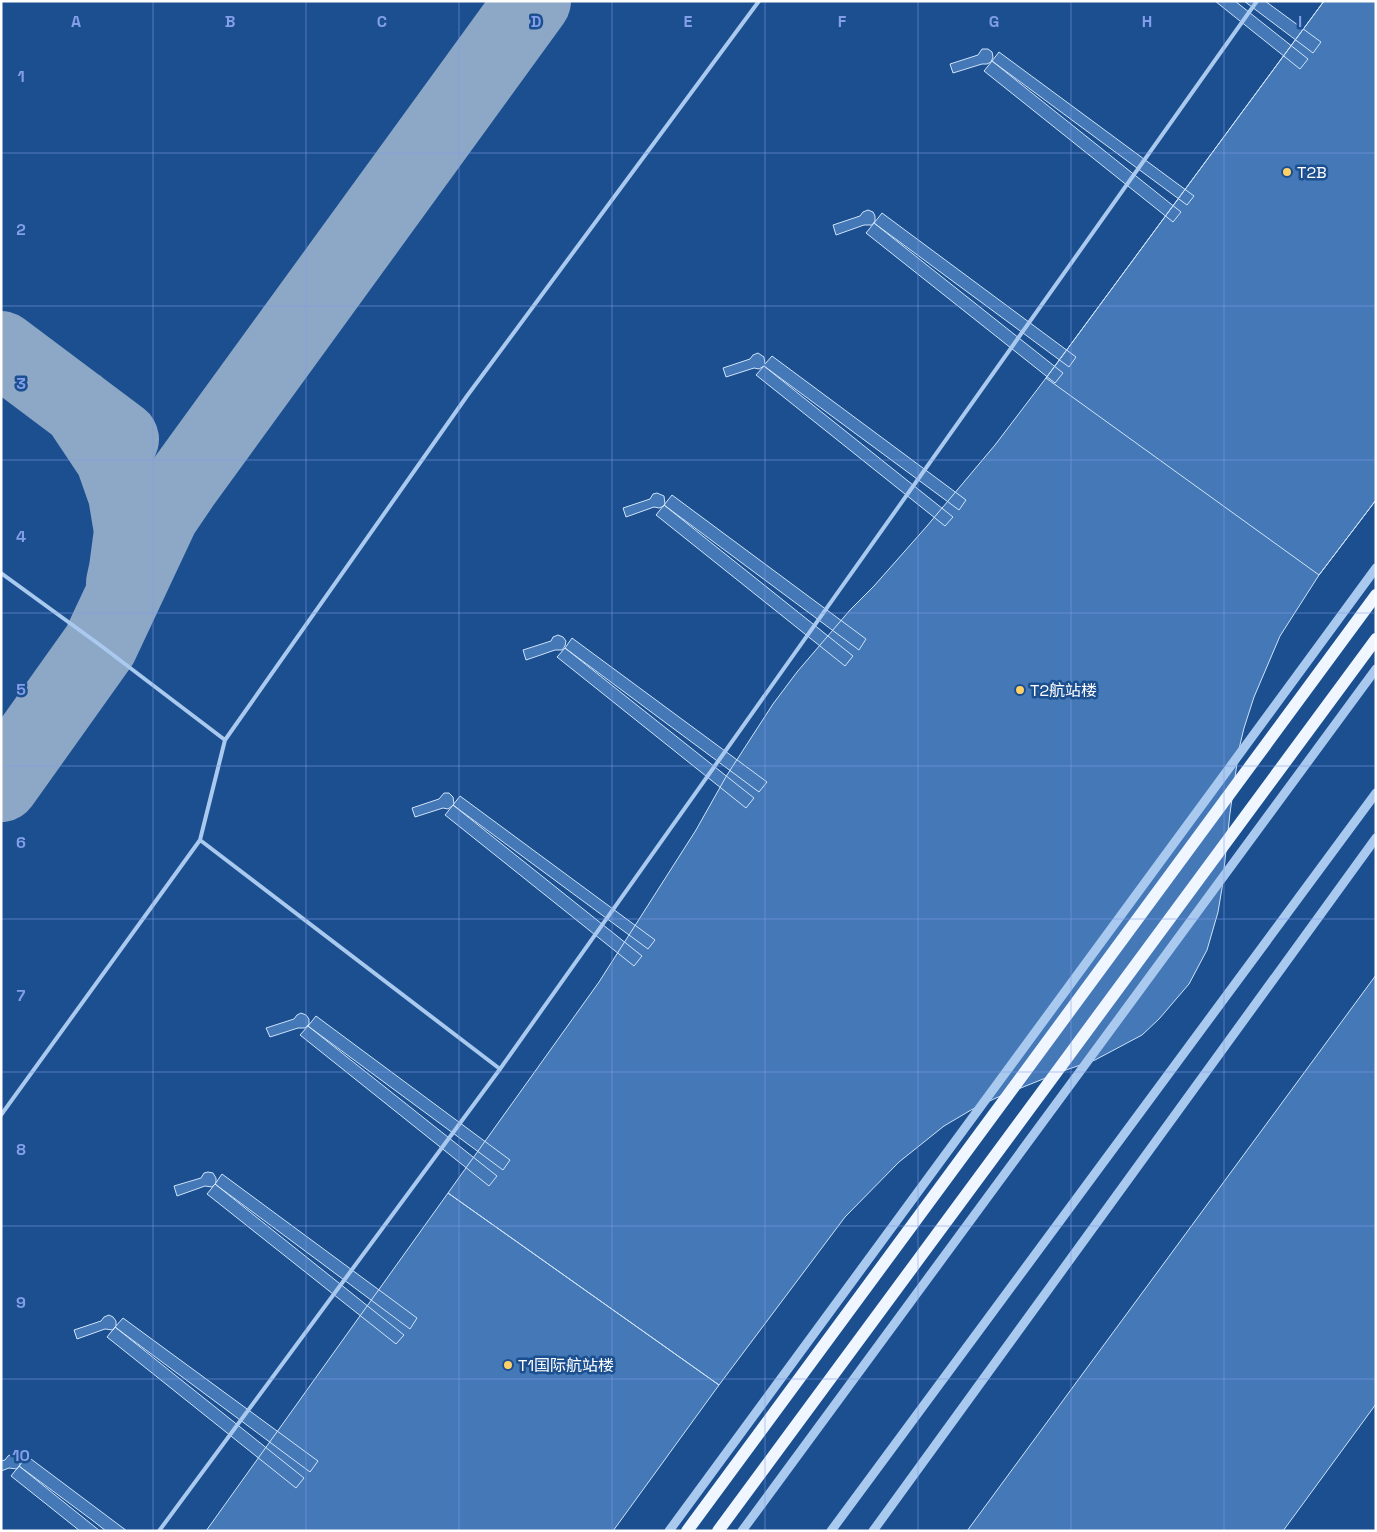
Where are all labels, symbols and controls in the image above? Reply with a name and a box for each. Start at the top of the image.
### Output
text: A [71,11,81,32]
text: B [225,11,235,32]
text: C [377,11,387,32]
text: D [531,11,541,32]
text: E [684,11,693,32]
text: F [838,11,847,32]
text: G [989,11,999,32]
text: H [1142,11,1152,32]
text: I [1298,11,1302,32]
text: 1 [17,66,25,87]
place label: T2B [1297,162,1327,183]
marker: T2B [1281,166,1293,178]
text: 2 [16,219,26,240]
text: 3 [16,373,26,394]
text: 4 [16,526,26,547]
text: 5 [16,679,26,700]
place label: T2航站楼 [1030,680,1097,701]
marker: T2航站楼 [1014,684,1026,696]
text: 6 [16,832,26,853]
text: 7 [17,985,26,1006]
text: 8 [16,1139,26,1160]
text: 9 [16,1292,26,1313]
place label: T1国际航站楼 [518,1355,614,1376]
marker: T1国际航站楼 [502,1359,514,1371]
text: 10 [12,1445,30,1466]

